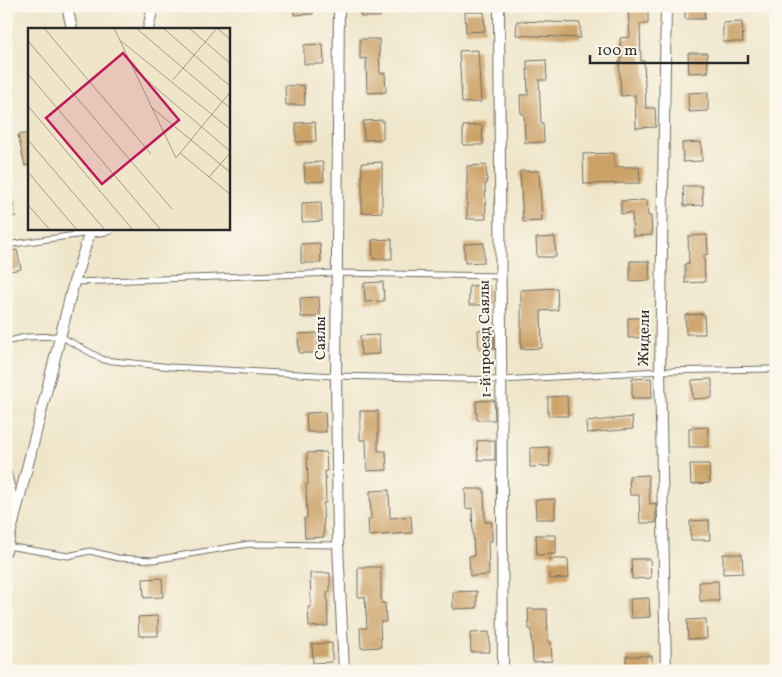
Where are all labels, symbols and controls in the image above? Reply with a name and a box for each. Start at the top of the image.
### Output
inset map [28,28,230,230]
scale bar [590,32,747,64]
text: 100 m [597,41,637,62]
street label: 1-й проезд Саялы [474,279,498,398]
street label: Жидели [634,310,656,366]
street label: Саялы [311,316,332,360]

